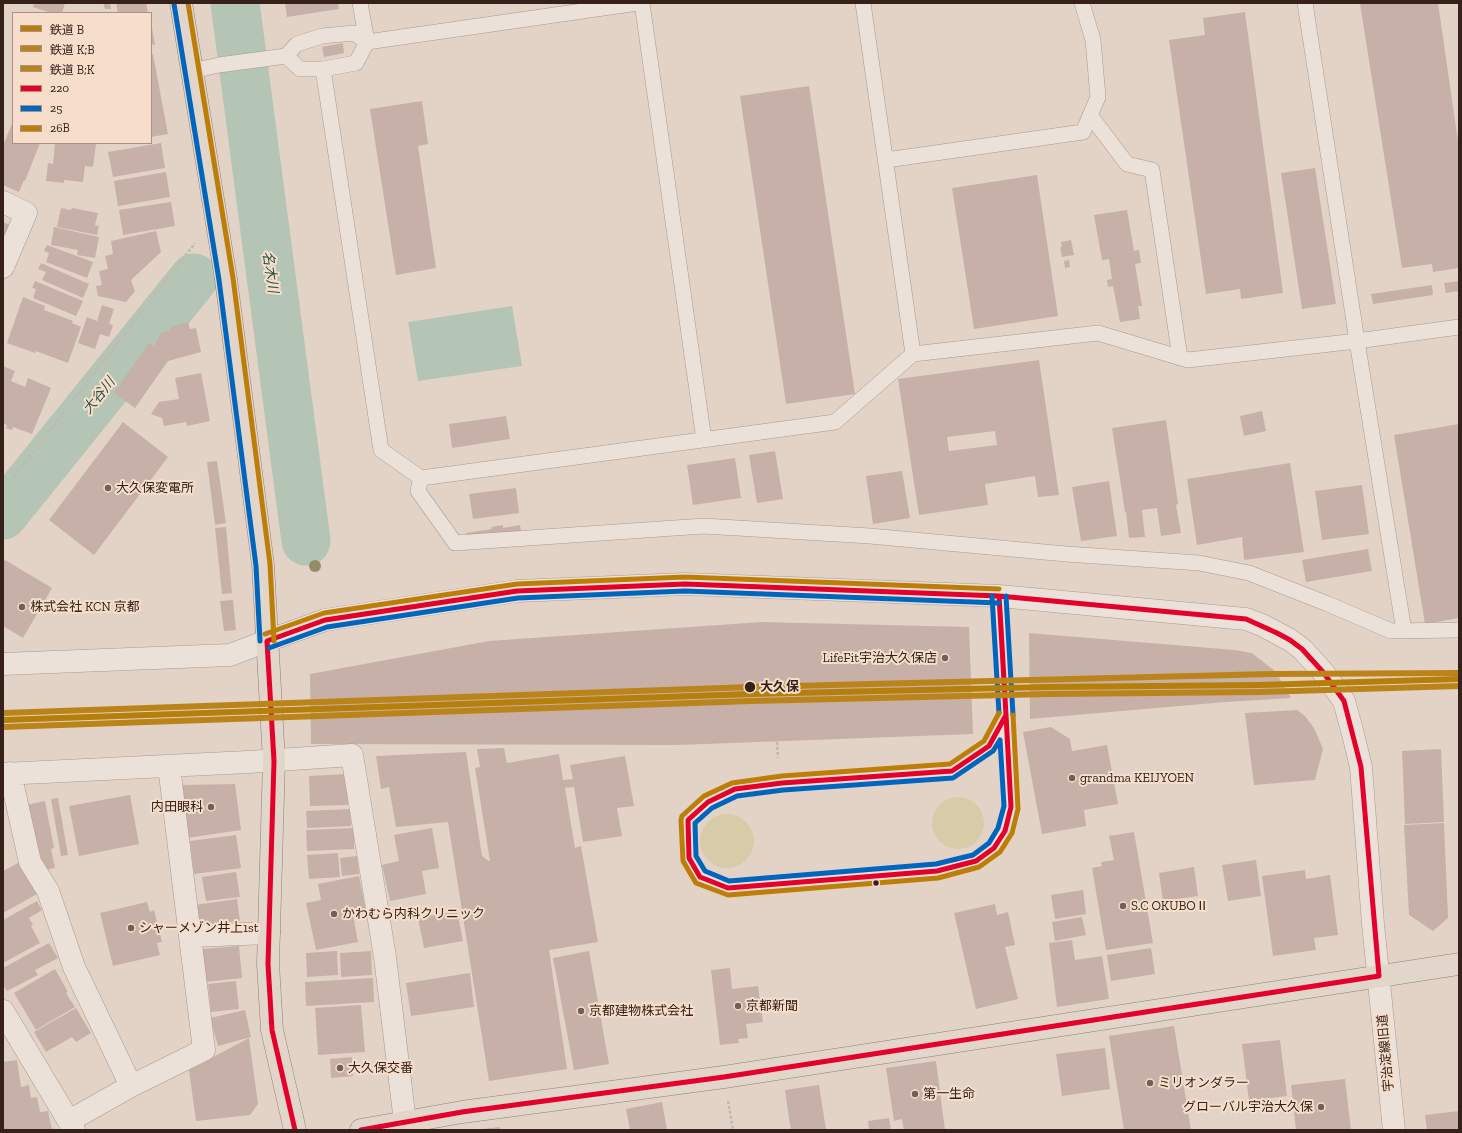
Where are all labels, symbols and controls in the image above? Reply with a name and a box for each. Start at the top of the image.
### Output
legend [12,12,152,144]
text: 鉄道 B [50,23,84,37]
text: 鉄道 K;B [50,43,94,57]
text: 鉄道 B;K [50,63,94,77]
text: 220 [50,81,69,95]
text: 25 [50,101,62,115]
text: 26B [50,121,70,135]
water label: 名木川 [259,250,281,294]
water label: 大谷川 [79,374,119,418]
place label: 大久保変電所 [116,480,194,496]
marker: 大久保変電所 [103,483,113,493]
place label: 株式会社 KCN 京都 [30,599,140,615]
marker: 株式会社 KCN 京都 [17,602,27,612]
place label: LifeFit宇治大久保店 [823,650,937,666]
marker: LifeFit宇治大久保店 [940,653,950,663]
place label: 大久保 [760,679,799,695]
marker: 大久保 [743,680,757,694]
place label: grandma KEIJYOEN [1080,770,1194,786]
marker: grandma KEIJYOEN [1067,773,1077,783]
place label: 内田眼科 [151,799,203,815]
marker: 内田眼科 [206,802,216,812]
unlabelled marker [871,878,881,888]
place label: S.C OKUBOⅡ [1131,898,1209,914]
marker: S.C OKUBOⅡ [1118,901,1128,911]
place label: かわむら内科クリニック [342,906,485,922]
marker: かわむら内科クリニック [329,909,339,919]
place label: シャーメゾン井上1st [139,920,259,936]
marker: シャーメゾン井上1st [126,923,136,933]
place label: 京都新聞 [746,998,798,1014]
marker: 京都新聞 [733,1001,743,1011]
place label: 京都建物株式会社 [589,1003,693,1019]
marker: 京都建物株式会社 [576,1006,586,1016]
street label: 宇治淀線旧道 [1375,1013,1397,1093]
place label: 大久保交番 [348,1060,413,1076]
marker: 大久保交番 [335,1063,345,1073]
place label: ミリオンダラー [1158,1075,1249,1091]
marker: ミリオンダラー [1145,1078,1155,1088]
place label: 第一生命 [923,1086,975,1102]
marker: 第一生命 [910,1089,920,1099]
place label: グローバル宇治大久保 [1183,1099,1313,1115]
marker: グローバル宇治大久保 [1316,1102,1326,1112]

